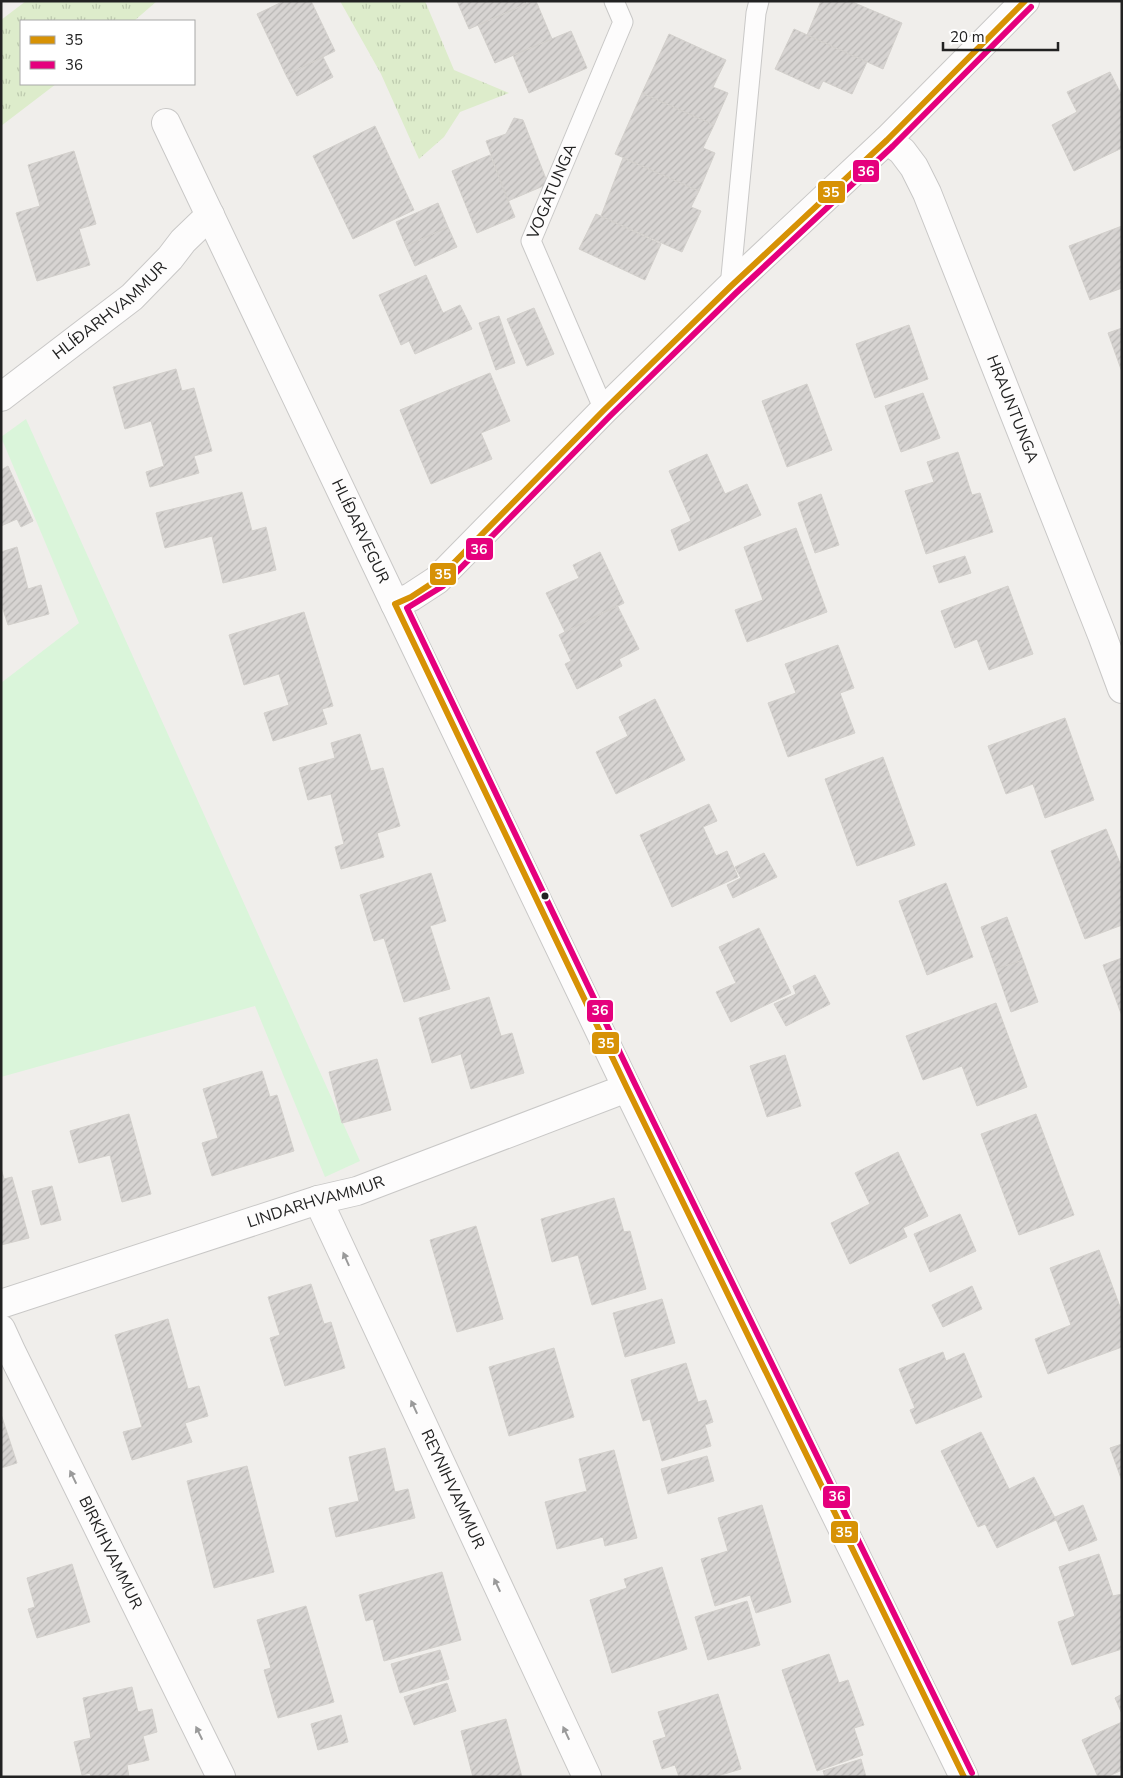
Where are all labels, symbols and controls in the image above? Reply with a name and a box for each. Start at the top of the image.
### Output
legend [20,20,195,85]
scale bar [943,20,1058,52]
text: 20 m [950,27,985,47]
text: 35 [65,30,83,50]
text: 36 [65,55,83,75]
street label: VOGATUNGA [522,140,582,243]
line badge: 36 [852,159,880,183]
text: 36 [858,162,874,181]
line badge: 35 [817,180,846,204]
text: 35 [823,183,839,202]
street label: HLÍÐARHVAMMUR [48,256,172,365]
street label: HRAUNTUNGA [981,352,1044,466]
street label: HLÍÐARVEGUR [326,475,395,587]
line badge: 36 [465,537,494,561]
text: 36 [471,540,487,559]
line badge: 35 [429,562,457,586]
text: 35 [435,565,451,584]
unlabelled marker [540,891,550,901]
line badge: 36 [586,999,614,1023]
text: 36 [592,1001,608,1020]
line badge: 35 [591,1031,620,1055]
text: 35 [598,1034,614,1053]
street label: LINDARHVAMMUR [244,1170,388,1233]
one-way arrow [341,1252,349,1266]
one-way arrow [409,1400,417,1414]
street label: REYNIHVAMMUR [415,1426,490,1553]
one-way arrow [69,1470,77,1485]
line badge: 36 [822,1485,851,1509]
text: 36 [829,1487,845,1506]
street label: BIRKIHVAMMUR [73,1492,148,1613]
line badge: 35 [830,1520,859,1544]
text: 35 [836,1523,852,1542]
one-way arrow [493,1578,502,1593]
one-way arrow [195,1726,203,1740]
one-way arrow [562,1726,570,1740]

